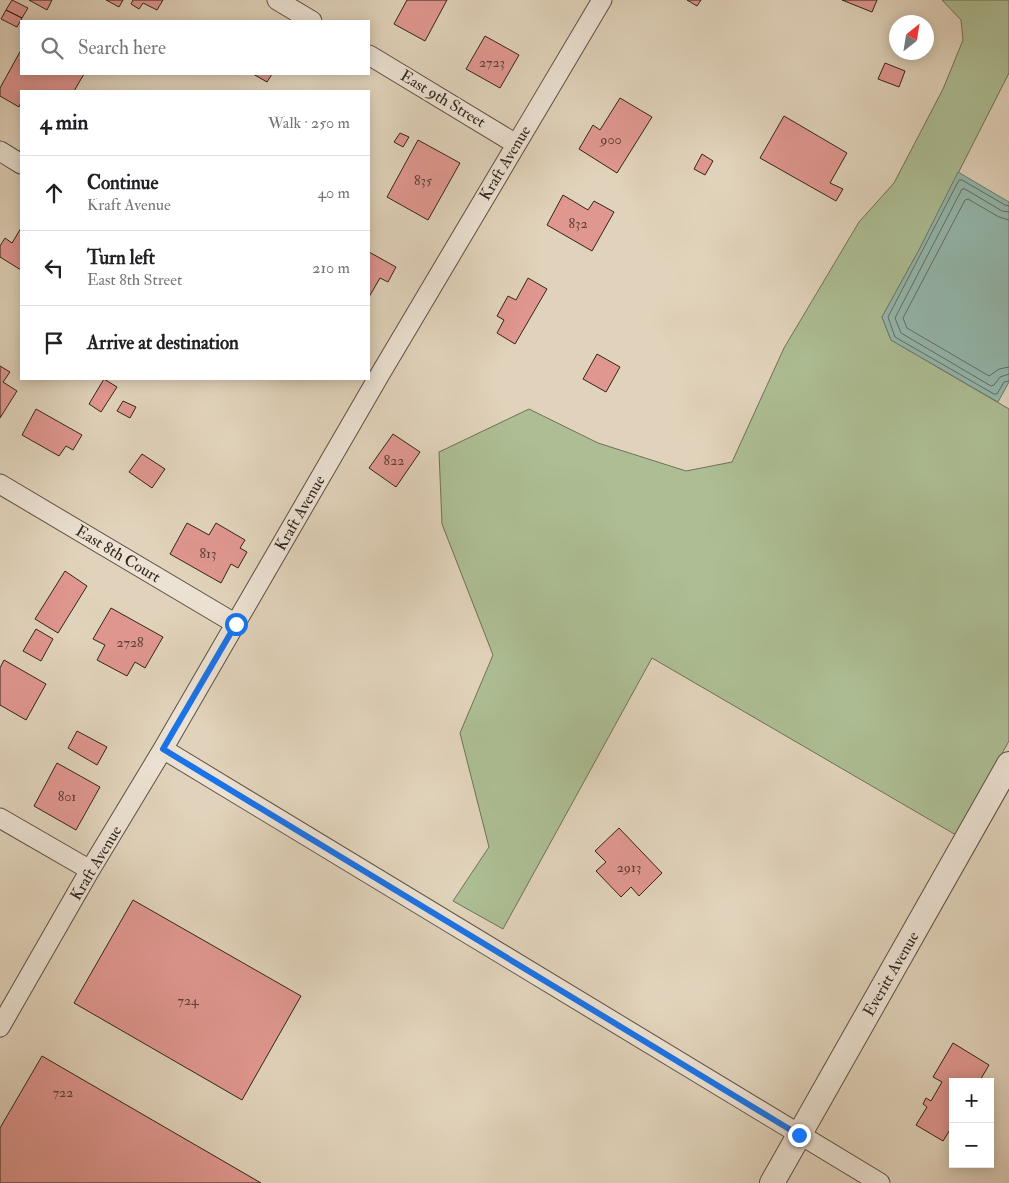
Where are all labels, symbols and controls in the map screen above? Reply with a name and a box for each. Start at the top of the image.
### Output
north arrow [889,15,934,60]
search box [20,20,370,75]
icon: search [38,34,66,62]
text: Search here [78,36,166,60]
house number: 2723 [479,54,505,71]
street label: East 9th Street [397,66,489,132]
text: 4 min [40,109,88,136]
text: Walk · 250 m [268,113,350,133]
street label: Kraft Avenue [475,122,535,204]
house number: 900 [599,131,622,148]
text: Continue [87,171,158,195]
house number: 835 [414,172,433,189]
icon: ahead [40,179,68,207]
text: 40 m [317,183,350,203]
text: Kraft Avenue [87,195,171,215]
house number: 832 [568,215,588,232]
text: Turn left [87,246,155,270]
icon: left [40,254,68,282]
text: 210 m [312,258,350,278]
text: East 8th Street [87,270,182,290]
icon: arrive [40,329,68,357]
text: Arrive at destination [87,331,239,355]
house number: 822 [384,452,404,469]
street label: Kraft Avenue [270,471,330,554]
street label: East 8th Court [72,521,164,587]
house number: 813 [200,545,216,562]
route start [225,613,248,636]
house number: 2728 [116,634,144,651]
house number: 801 [58,788,76,805]
street label: Kraft Avenue [66,822,126,904]
house number: 2913 [617,859,641,876]
street label: Everitt Avenue [859,928,924,1020]
house number: 724 [177,992,200,1009]
map controls [949,1078,994,1168]
button: + [949,1078,994,1123]
house number: 722 [53,1084,73,1101]
button: − [949,1123,994,1168]
route end [788,1124,811,1147]

